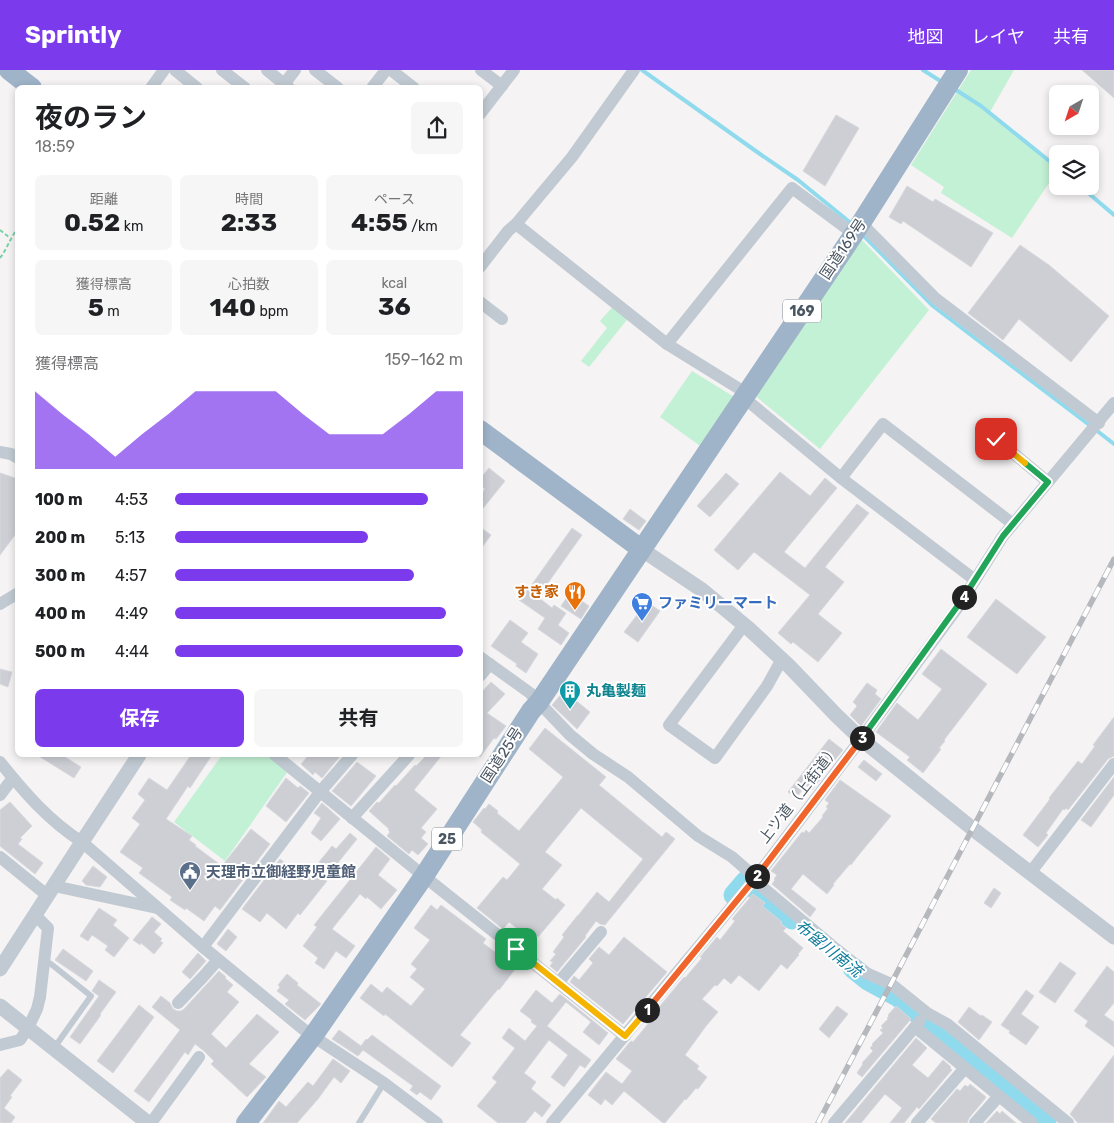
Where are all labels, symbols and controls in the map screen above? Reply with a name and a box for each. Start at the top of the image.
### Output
text: Sprintly [25,21,122,49]
text: 地図 [908,26,944,48]
text: レイヤ [972,26,1025,48]
text: 共有 [1053,26,1089,48]
north arrow [1049,85,1099,135]
map controls [1049,85,1099,195]
text: 夜のラン [35,101,147,134]
button: share [411,102,463,154]
text: 18:59 [35,137,75,156]
button: layers [1049,145,1099,195]
text: 距離 [90,191,118,208]
text: 時間 [235,191,263,208]
text: ペース [374,191,415,208]
text: 0.52 [64,208,120,237]
text: 2:33 [221,208,277,237]
text: 4:55 [351,208,408,237]
street label: 国道169号 [816,215,870,283]
text: km [120,218,143,235]
text: /km [408,218,438,235]
text: kcal [381,275,407,292]
text: 獲得標高 [76,276,132,293]
text: 心拍数 [228,276,270,293]
text: 36 [378,292,411,321]
text: 5 [88,293,104,322]
text: 140 [209,293,256,322]
road number: 169 [783,300,821,322]
text: m [104,303,120,320]
text: bpm [256,303,289,320]
text: 159–162 m [385,350,463,369]
text: 獲得標高 [35,354,99,373]
pin [975,418,1017,460]
icon: check [982,425,1010,453]
text: 100 m [35,490,83,509]
text: 4:53 [115,490,148,509]
text: 200 m [35,528,85,547]
text: 5:13 [115,528,145,547]
text: 300 m [35,566,85,585]
text: 4:57 [115,566,147,585]
restaurant icon: すき家 [563,580,587,611]
place label: すき家 [514,583,559,601]
pin: 4 [952,584,976,610]
text: 4 [960,589,969,606]
supermarket icon: ファミリーマート [630,591,654,622]
place label: ファミリーマート [658,594,778,612]
text: 400 m [35,604,86,623]
text: 4:49 [115,604,148,623]
text: 500 m [35,642,85,661]
text: 4:44 [115,642,149,661]
building icon: 丸亀製麺 [558,679,582,710]
place label: 丸亀製麺 [586,682,646,700]
button: 保存 [35,689,244,747]
button: 共有 [254,689,463,747]
street label: 国道25号 [477,724,527,786]
pin: 3 [850,726,874,750]
text: 3 [858,730,867,747]
street label: 上ツ道（上街道） [755,741,843,847]
road number: 25 [432,828,462,851]
public building icon: 天理市立御経野児童館 [178,860,202,891]
place label: 天理市立御経野児童館 [206,863,356,881]
pin: 2 [744,864,770,888]
text: 2 [753,868,762,885]
water label: 布留川南流 [792,916,868,983]
pin [495,928,537,970]
icon: arrive [502,935,530,963]
pin: 1 [634,998,660,1022]
text: 1 [644,1002,651,1019]

